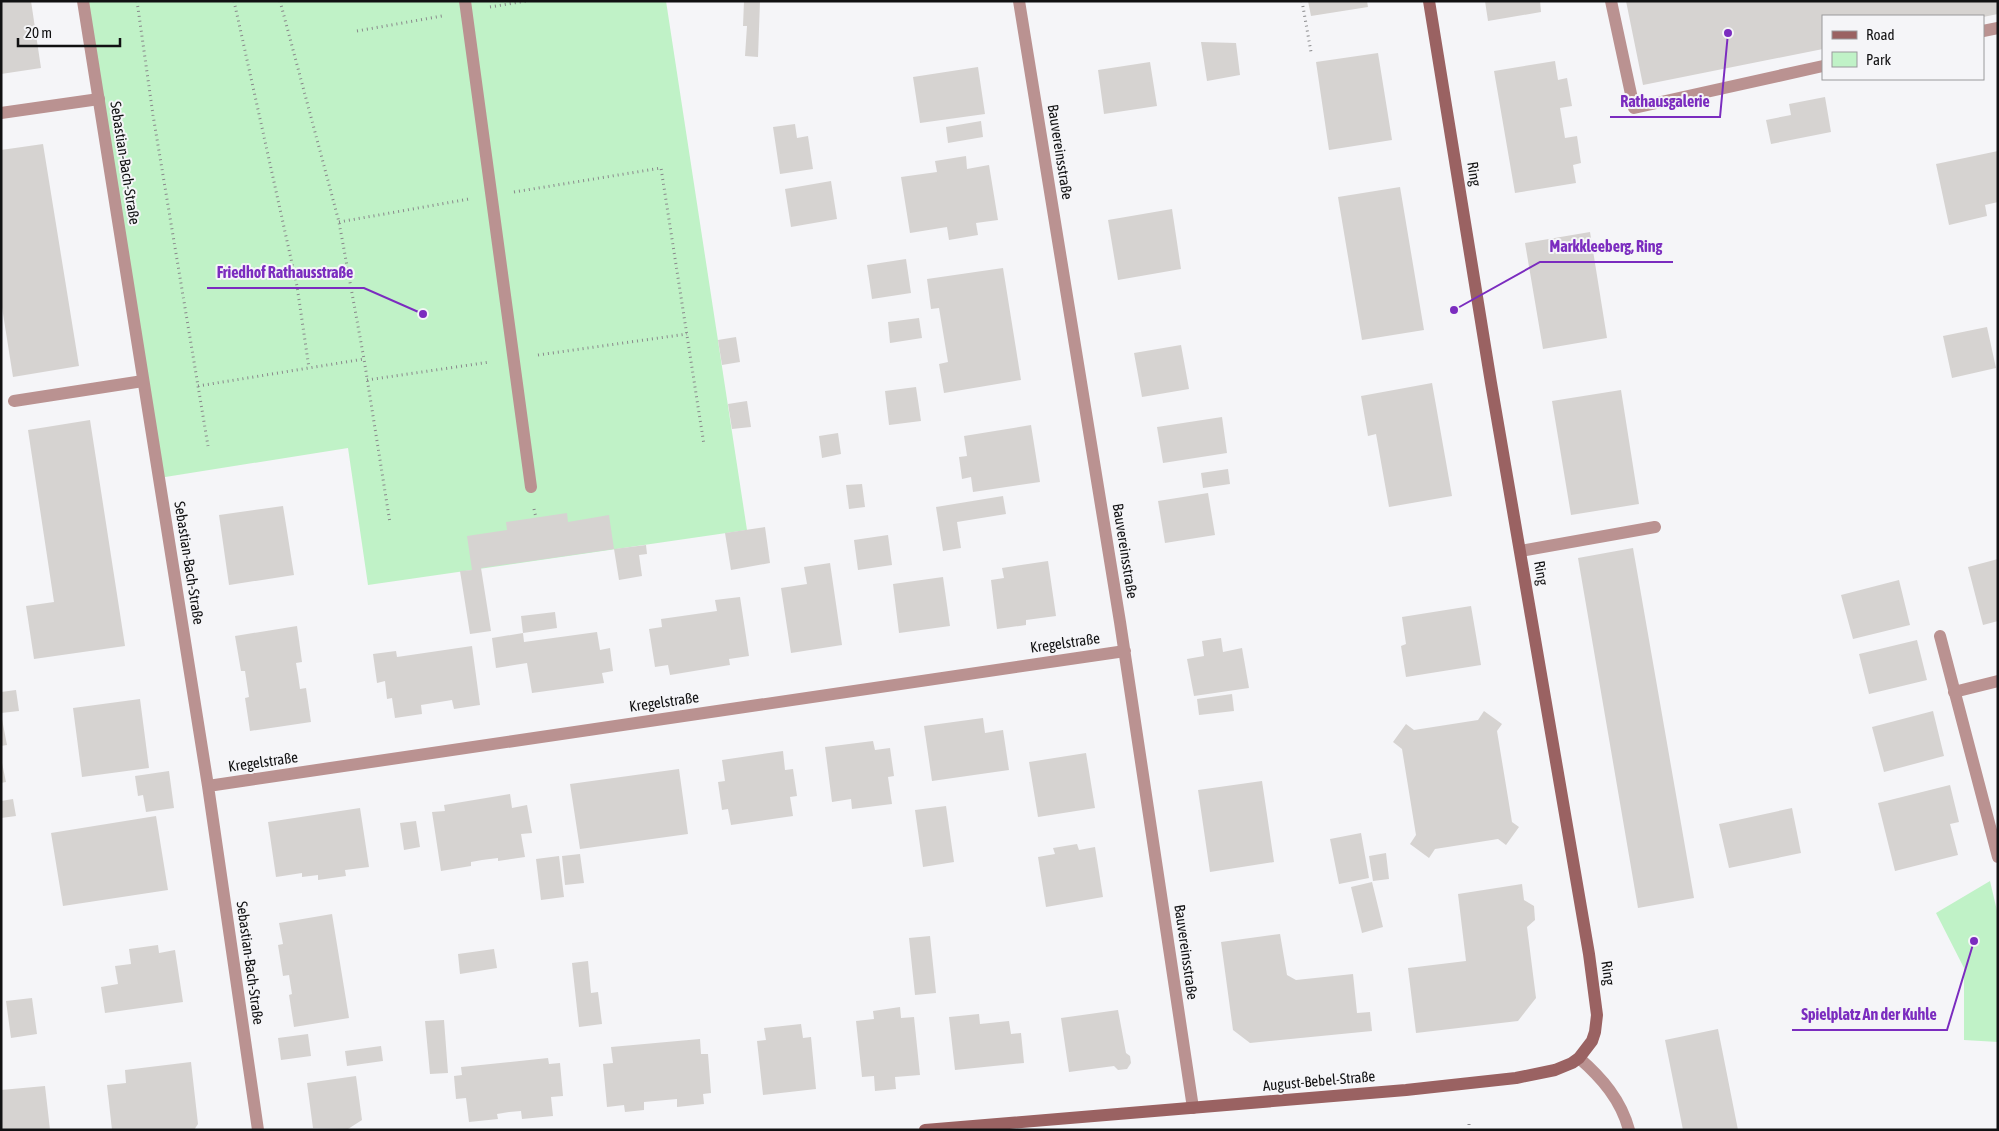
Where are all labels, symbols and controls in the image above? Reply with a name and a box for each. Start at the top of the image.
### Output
scale bar [18,15,120,47]
legend [1822,15,1984,80]
text: 20 m [25,24,52,41]
text: Road [1866,26,1895,43]
text: Park [1866,51,1891,68]
callout: Rathausgalerie [1610,86,1720,117]
text: Rathausgalerie [1620,92,1710,110]
street label: Sebastian-Bach-Straße [107,100,144,226]
street label: Bauvereinsstraße [1045,103,1076,201]
street label: Ring [1464,160,1485,188]
callout: Markkleeberg, Ring [1540,231,1673,262]
text: Markkleeberg, Ring [1550,237,1663,255]
callout: Friedhof Rathausstraße [207,257,364,288]
text: Friedhof Rathausstraße [217,263,353,281]
street label: Sebastian-Bach-Straße [171,500,208,626]
street label: Bauvereinsstraße [1110,502,1141,600]
street label: Ring [1531,559,1552,587]
street label: Kregelstraße [1029,629,1101,656]
street label: Kregelstraße [628,688,700,715]
street label: Kregelstraße [227,748,299,775]
street label: Sebastian-Bach-Straße [233,900,268,1026]
street label: Bauvereinsstraße [1171,903,1202,1001]
street label: Ring [1598,960,1619,987]
callout: Spielplatz An der Kuhle [1792,999,1947,1030]
text: Spielplatz An der Kuhle [1801,1005,1937,1023]
street label: August-Bebel-Straße [1262,1067,1376,1094]

